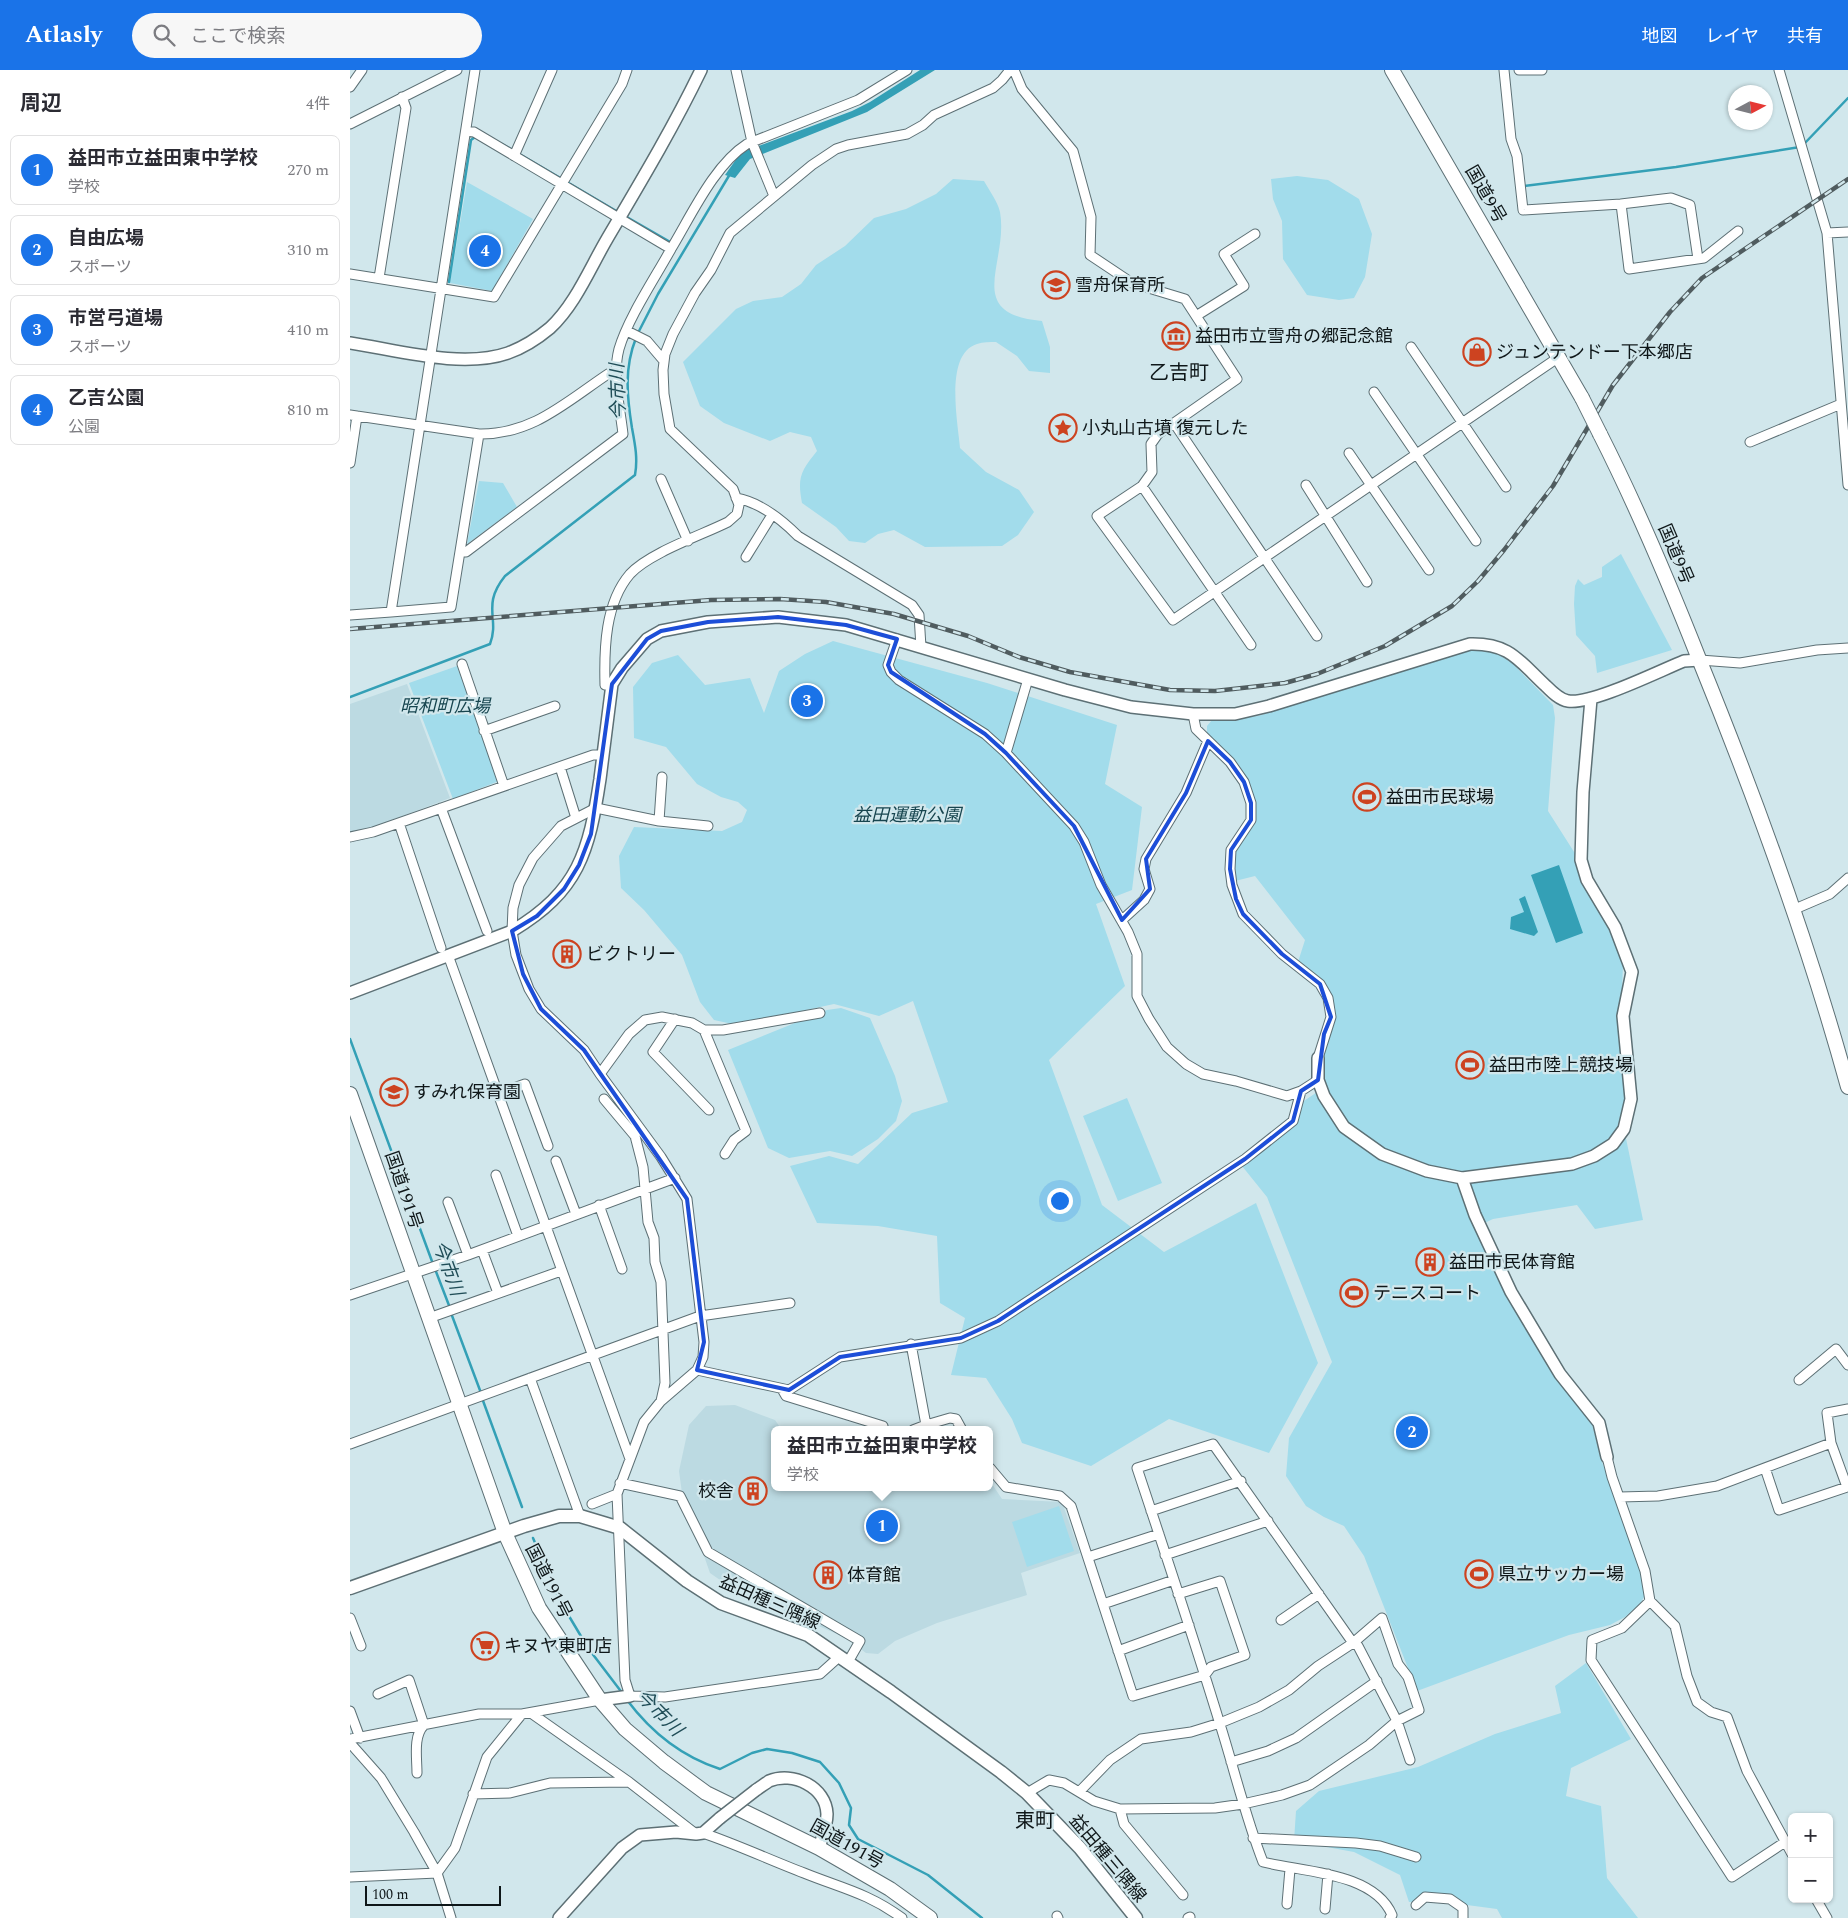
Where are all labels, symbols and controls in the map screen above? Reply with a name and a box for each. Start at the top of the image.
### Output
search box [132,13,482,58]
text: Atlasly [25,17,102,53]
icon: search [150,21,178,49]
text: ここで検索 [190,22,285,51]
text: 地図 [1642,23,1678,50]
text: レイヤ [1706,23,1759,50]
text: 共有 [1787,23,1823,50]
north arrow [1728,85,1773,130]
text: 周辺 [20,88,62,120]
text: 4件 [306,92,330,116]
text: 益田市立益田東中学校 [68,144,258,173]
text: 1 [33,158,41,182]
text: 270 m [287,158,329,182]
street label: 国道9号 [1458,160,1513,228]
text: 学校 [68,175,100,199]
text: 自由広場 [68,224,144,253]
pin: 4 [469,232,501,270]
text: 2 [33,238,41,262]
text: 310 m [287,238,329,262]
text: スポーツ [68,255,132,279]
school or university icon: 雪舟保育所 [1041,270,1071,300]
place label: 雪舟保育所 [1075,272,1165,299]
text: 市営弓道場 [68,304,163,333]
text: 3 [33,318,41,342]
text: 410 m [287,318,329,342]
museum icon: 益田市立雪舟の郷記念館 [1161,321,1191,351]
place label: 益田市立雪舟の郷記念館 [1195,323,1393,350]
text: スポーツ [68,335,132,359]
shop icon: ジュンテンドー下本郷店 [1462,337,1492,367]
place label: ジュンテンドー下本郷店 [1496,339,1693,366]
district label: 乙吉町 [1149,358,1209,388]
water label: 今市川 [603,361,634,421]
text: 乙吉公園 [68,384,144,413]
text: 4 [33,398,41,422]
text: 810 m [287,398,329,422]
place icon: 小丸山古墳 復元した [1048,413,1078,443]
text: 公園 [68,415,100,439]
place label: 小丸山古墳 復元した [1082,415,1249,442]
street label: 国道9号 [1651,520,1700,588]
pin: 3 [791,682,823,720]
park label: 昭和町広場 [400,693,492,720]
sports icon: 益田市民球場 [1352,782,1382,812]
place label: 益田市民球場 [1386,784,1494,811]
park label: 益田運動公園 [853,802,964,829]
building icon: ビクトリー [552,939,582,969]
place label: ビクトリー [586,941,676,968]
sports icon: 益田市陸上競技場 [1455,1050,1485,1080]
place label: 益田市陸上競技場 [1489,1052,1633,1079]
school or university icon: すみれ保育園 [379,1077,409,1107]
place label: すみれ保育園 [413,1079,521,1106]
street label: 国道191号 [378,1147,429,1233]
your location [1047,1188,1073,1214]
water label: 今市川 [424,1237,472,1302]
building icon: 益田市民体育館 [1415,1247,1445,1277]
place label: 益田市民体育館 [1449,1249,1575,1276]
sports icon: テニスコート [1339,1278,1369,1308]
place label: テニスコート [1373,1280,1481,1307]
pin: 2 [1396,1413,1428,1451]
popup [771,1426,993,1491]
text: 益田市立益田東中学校 [787,1432,977,1461]
text: 学校 [787,1463,819,1487]
building icon: 校舎 [738,1476,768,1506]
place label: 校舎 [698,1478,734,1505]
pin: 1 [866,1507,898,1545]
street label: 国道191号 [518,1539,579,1623]
sports icon: 県立サッカー場 [1464,1559,1494,1589]
building icon: 体育館 [813,1560,843,1590]
place label: 県立サッカー場 [1498,1561,1624,1588]
place label: 体育館 [847,1562,901,1589]
street label: 益田種三隅線 [715,1568,825,1637]
supermarket icon: キヌヤ東町店 [470,1631,500,1661]
place label: キヌヤ東町店 [504,1633,612,1660]
water label: 今市川 [629,1683,691,1745]
district label: 東町 [1015,1806,1055,1836]
street label: 益田種三隅線 [1063,1808,1153,1908]
street label: 国道191号 [805,1813,889,1876]
map controls [1788,1813,1833,1903]
button: + [1788,1813,1833,1858]
button: − [1788,1858,1833,1903]
scale bar [365,1883,501,1906]
text: 100 m [372,1884,409,1905]

